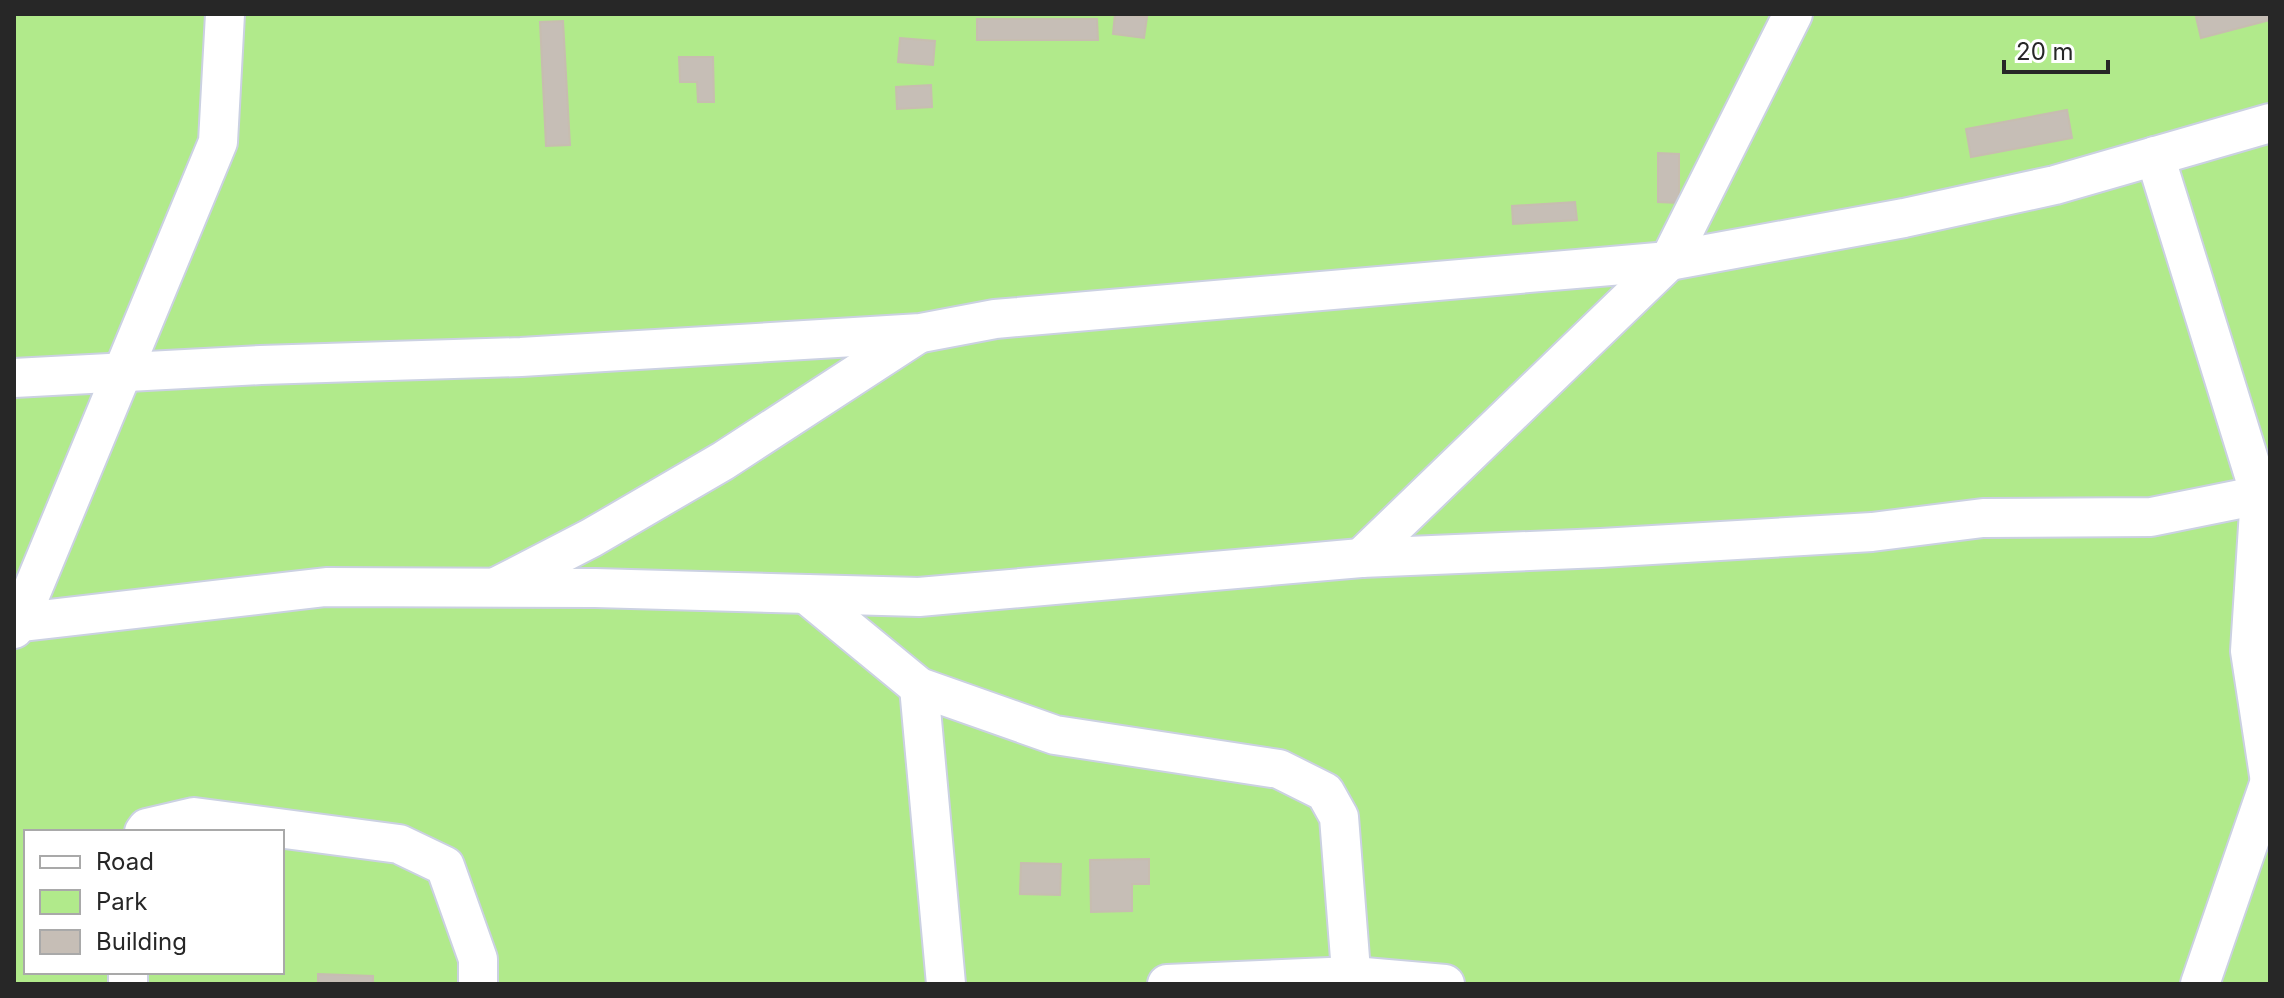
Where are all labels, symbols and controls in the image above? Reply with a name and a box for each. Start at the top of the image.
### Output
scale bar [2004,24,2108,74]
text: 20 m [2016,37,2074,66]
legend [24,830,284,974]
text: Road [96,847,154,876]
text: Park [96,887,147,916]
text: Building [96,927,187,956]

